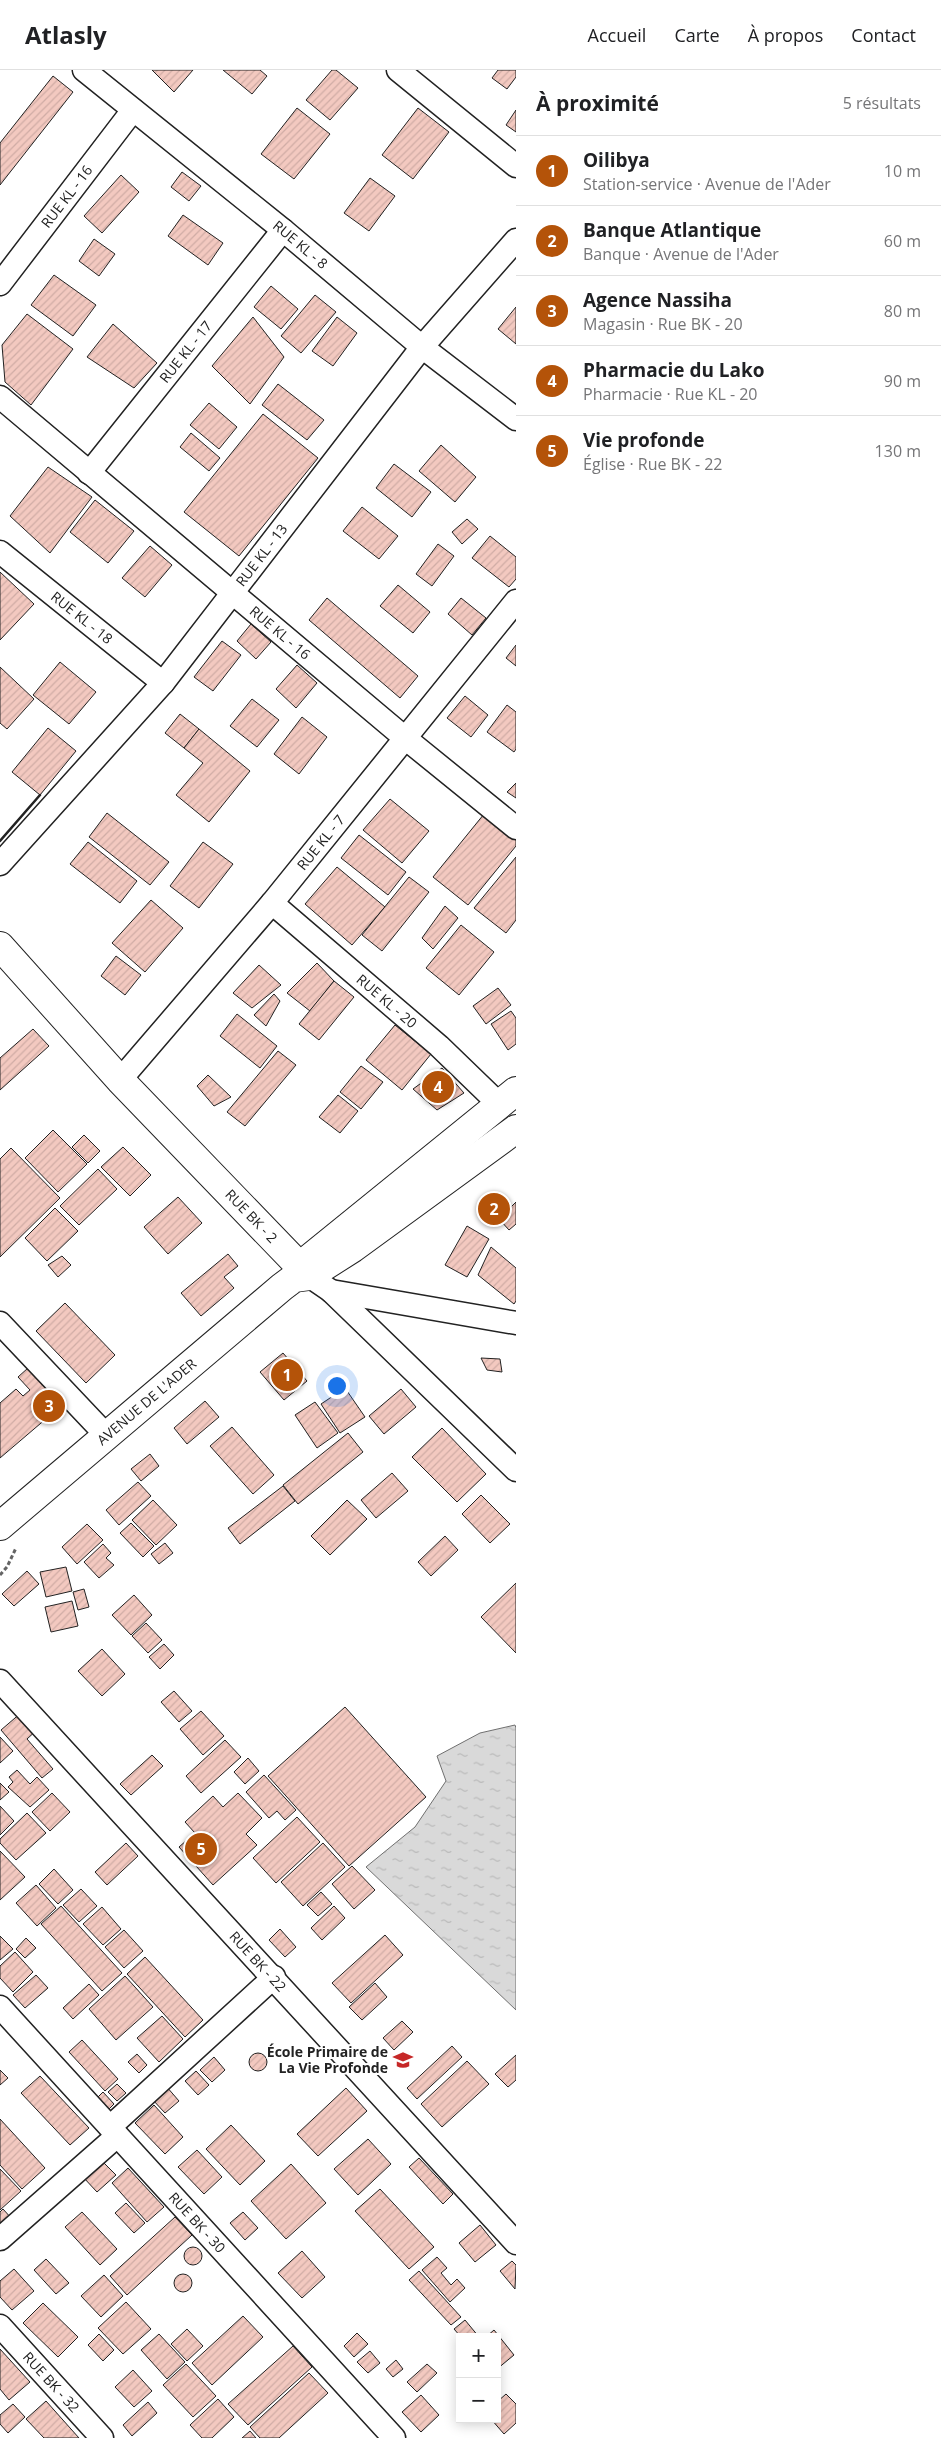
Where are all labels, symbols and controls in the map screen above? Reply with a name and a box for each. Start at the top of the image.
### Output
text: Atlasly [25,18,107,51]
text: Accueil [588,23,646,47]
text: Carte [674,23,720,47]
text: À propos [748,23,823,47]
text: Contact [851,23,916,47]
text: À proximité [536,89,659,117]
text: 5 résultats [843,92,921,114]
text: Oilibya [583,147,650,173]
text: 1 [547,160,557,182]
text: 10 m [884,160,921,182]
street label: RUE KL - 16 [36,161,96,231]
text: Station-service · Avenue de l'Ader [583,173,831,195]
street label: RUE KL - 8 [269,216,332,273]
text: Banque Atlantique [583,217,761,243]
text: 2 [547,230,557,252]
text: 60 m [884,230,921,252]
text: Banque · Avenue de l'Ader [583,243,779,265]
text: Agence Nassiha [583,287,732,313]
text: 3 [547,300,557,322]
text: 80 m [884,300,921,322]
text: Magasin · Rue BK - 20 [583,313,743,335]
street label: RUE KL - 17 [155,317,216,386]
text: Pharmacie du Lako [583,357,765,383]
text: 4 [547,370,557,392]
text: 90 m [884,370,921,392]
text: Pharmacie · Rue KL - 20 [583,383,758,405]
text: Vie profonde [583,427,705,453]
text: 5 [547,440,557,462]
text: 130 m [875,440,921,462]
text: Église · Rue BK - 22 [583,453,723,475]
street label: RUE KL - 13 [231,520,291,590]
street label: RUE KL - 18 [47,587,117,648]
street label: RUE KL - 16 [246,601,315,663]
street label: RUE KL - 7 [292,811,349,874]
street label: RUE KL - 20 [353,970,421,1032]
pin: 4 [422,1068,454,1106]
street label: RUE BK - 2 [221,1185,282,1247]
pin: 2 [478,1190,510,1228]
street label: AVENUE DE L'ADER [92,1354,200,1449]
pin: 1 [271,1356,303,1394]
your location [324,1373,350,1399]
pin: 3 [33,1387,65,1425]
pin: 5 [185,1830,217,1868]
street label: RUE BK - 22 [225,1927,291,1996]
place label: École Primaire de La Vie Profonde [267,2042,388,2077]
school or university icon: École Primaire de La Vie Profonde [392,2049,414,2071]
street label: RUE BK - 30 [165,2188,230,2257]
map controls [456,2333,501,2423]
button: + [456,2333,501,2378]
street label: RUE BK - 32 [19,2347,84,2416]
button: − [456,2378,501,2423]

